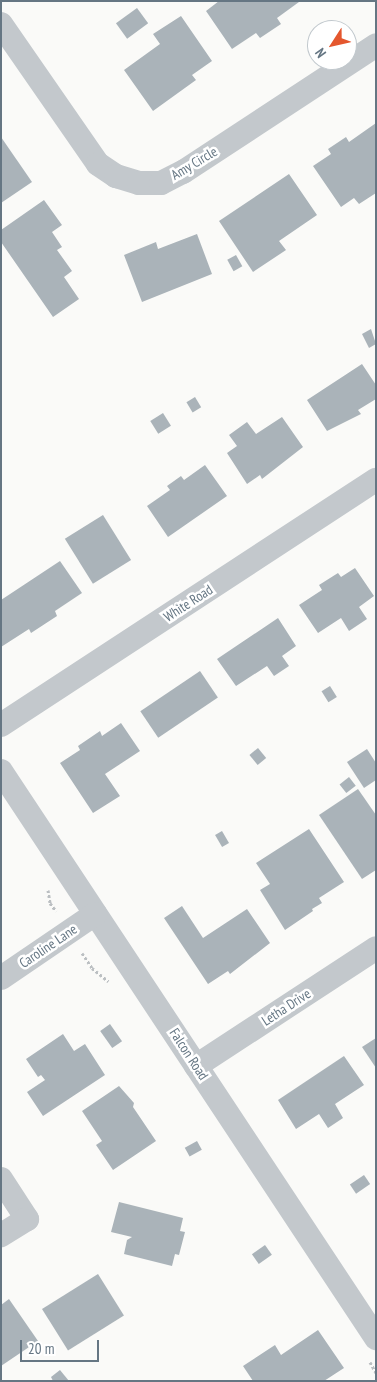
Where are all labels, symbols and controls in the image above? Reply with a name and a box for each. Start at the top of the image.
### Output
north arrow [307,20,357,70]
text: N [311,45,330,61]
street label: Amy Circle [168,143,220,183]
street label: White Road [160,581,216,625]
street label: Caroline Lane [16,921,80,971]
street label: Letha Drive [258,985,314,1029]
street label: Falcon Road [166,1025,212,1083]
scale bar [22,1330,101,1362]
text: 20 m [28,1339,54,1358]

